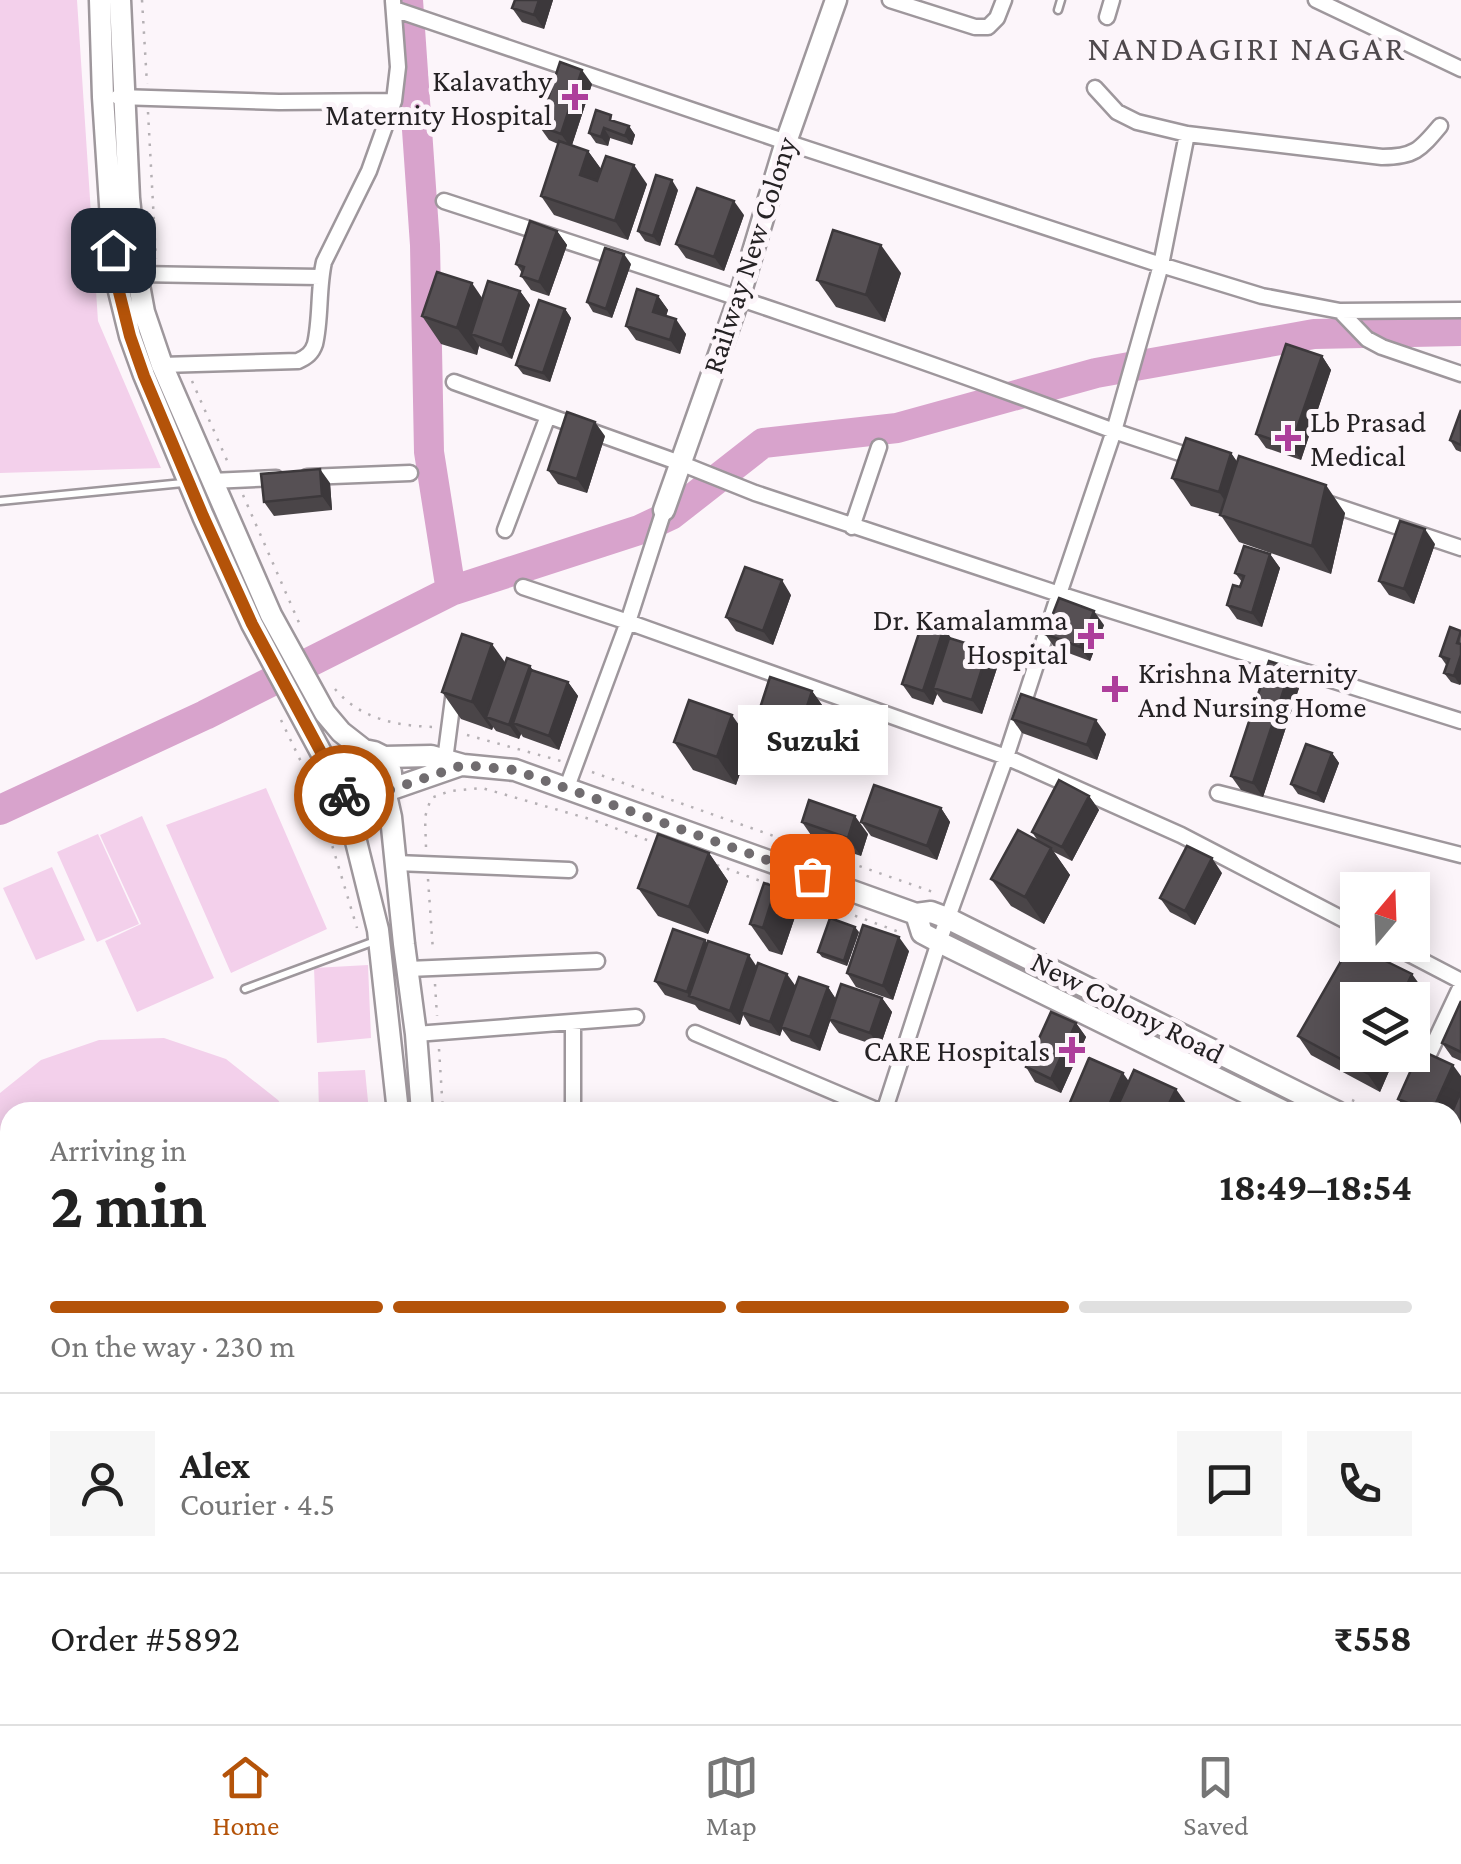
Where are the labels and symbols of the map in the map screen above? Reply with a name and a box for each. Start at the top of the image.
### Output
district label: NANDAGIRI NAGAR [1087,29,1407,68]
place label: Kalavathy Maternity Hospital [325,64,552,132]
marker: Kalavathy Maternity Hospital [562,84,588,110]
street label: Railway New Colony [695,133,804,378]
pin [71,208,156,293]
place label: Lb Prasad Medical [1310,405,1427,472]
marker: Lb Prasad Medical [1275,425,1301,451]
place label: Dr. Kamalamma Hospital [873,603,1068,671]
marker: Dr. Kamalamma Hospital [1078,623,1104,649]
place label: Krishna Maternity And Nursing Home [1138,656,1366,724]
marker: Krishna Maternity And Nursing Home [1102,676,1128,702]
callout: Suzuki [737,706,887,776]
courier [294,745,394,845]
pin [770,834,855,919]
north arrow [1340,872,1430,962]
street label: New Colony Road [1026,944,1230,1071]
place label: CARE Hospitals [864,1034,1050,1068]
marker: CARE Hospitals [1059,1037,1085,1063]

